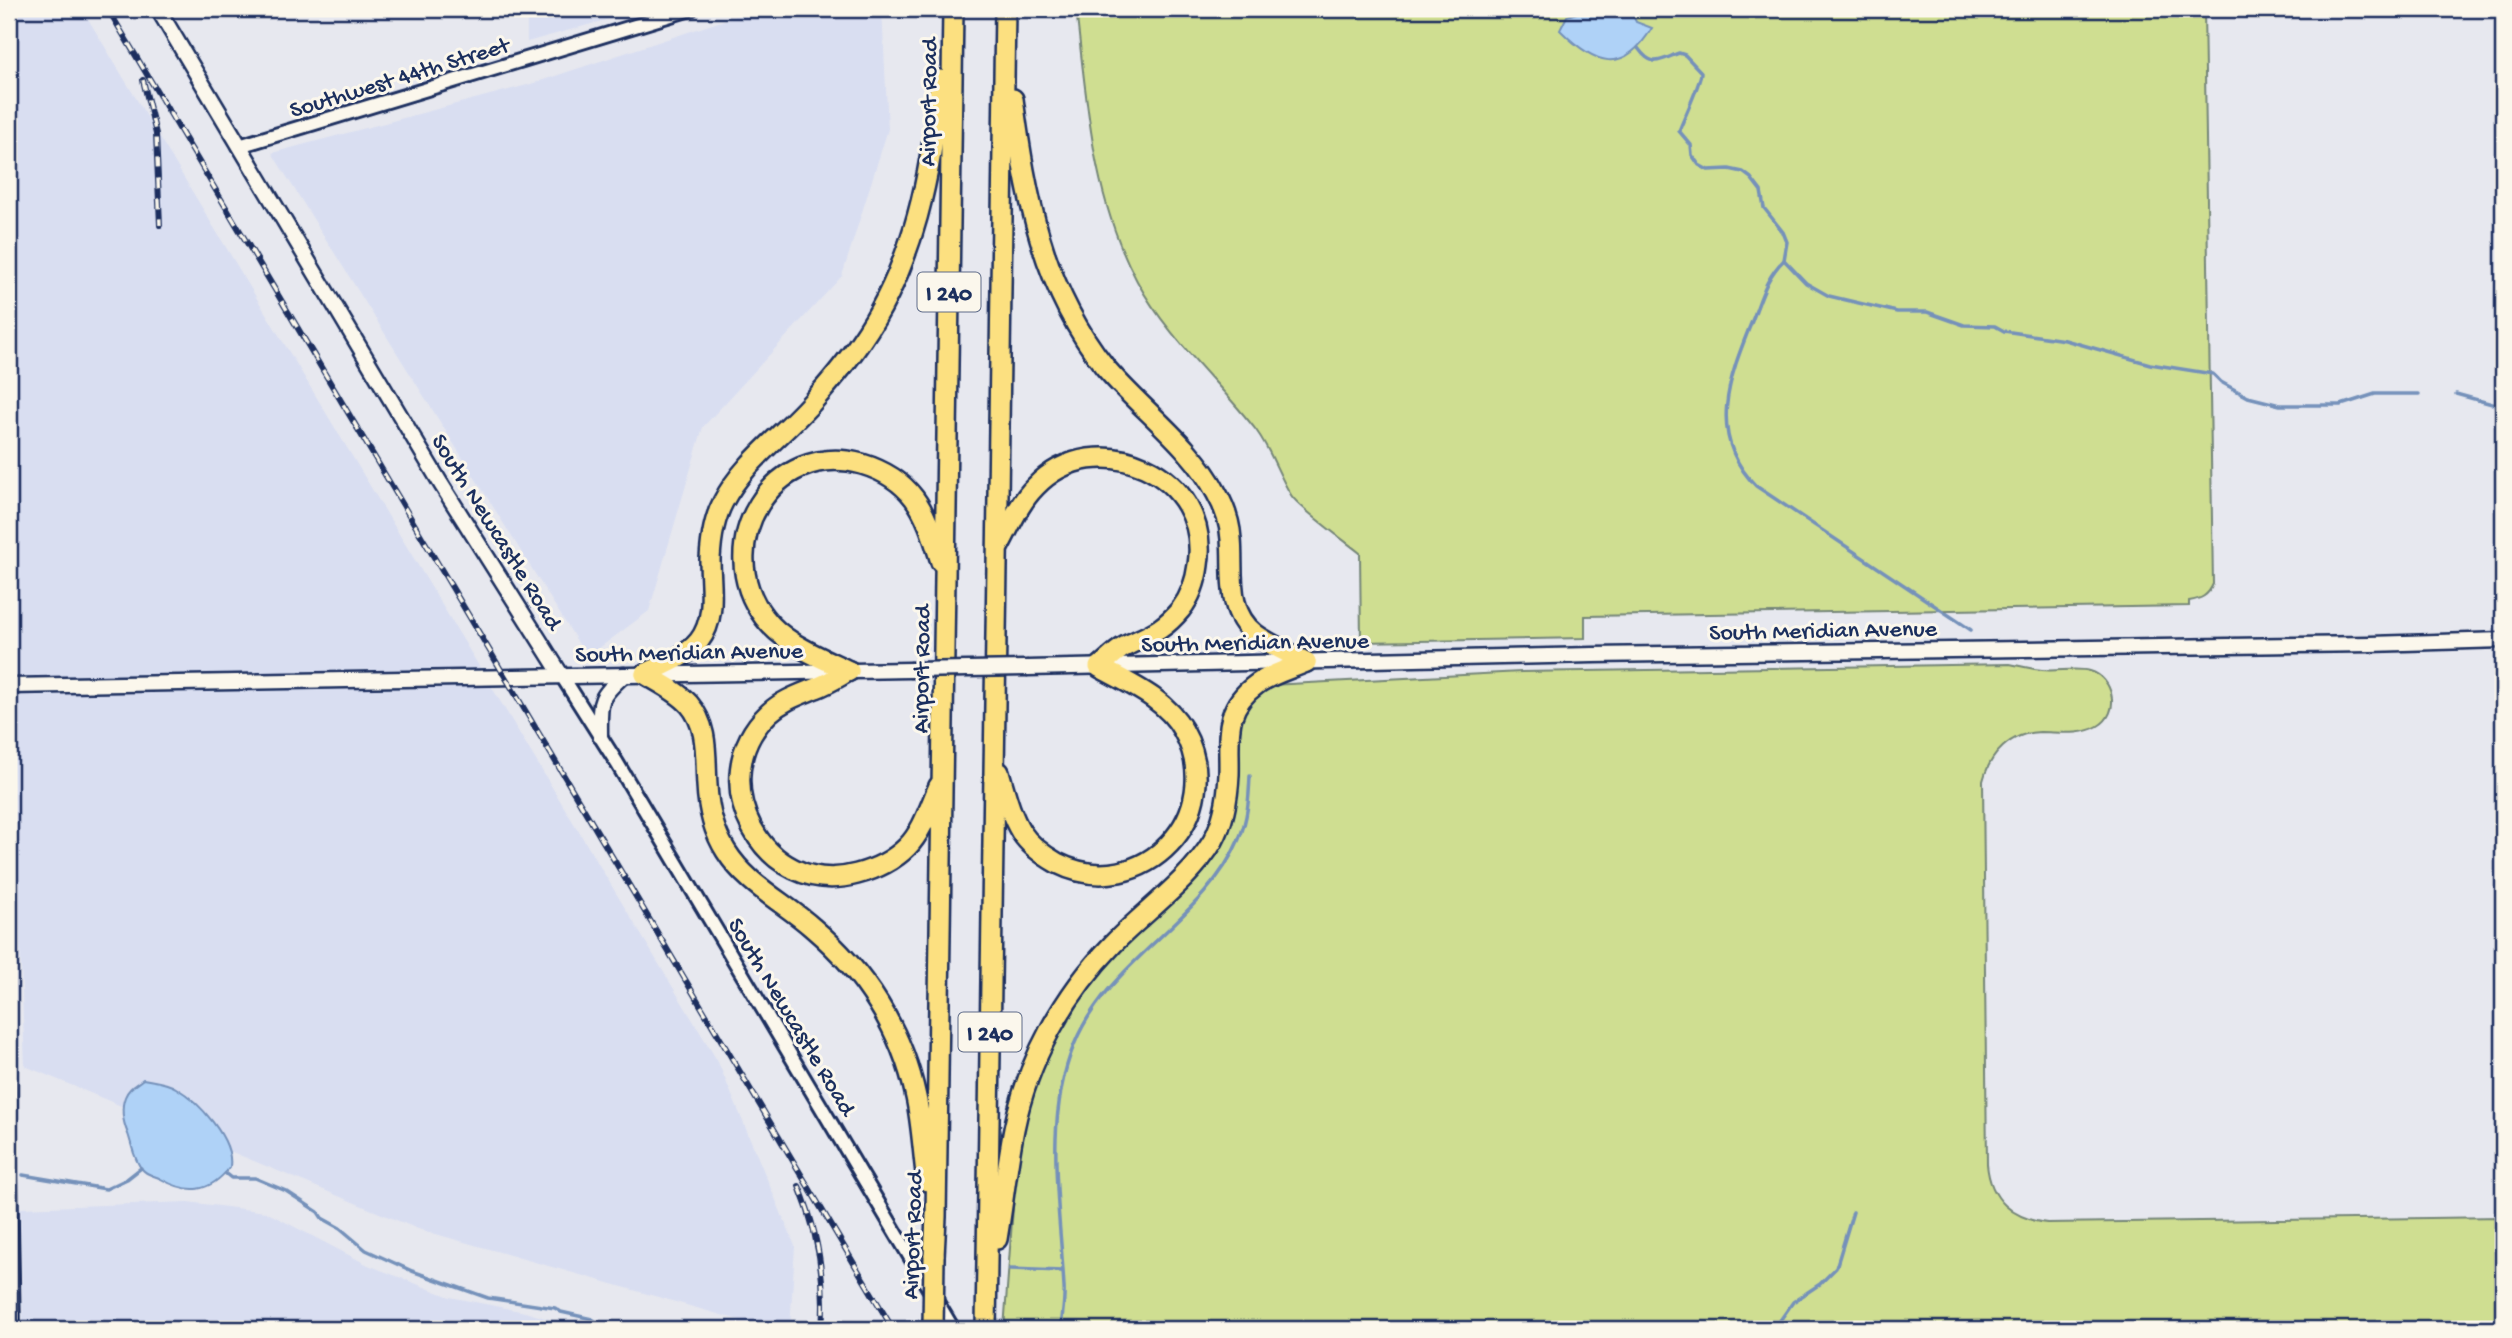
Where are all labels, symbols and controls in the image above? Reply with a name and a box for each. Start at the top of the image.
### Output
street label: Southwest 44th Street [287,32,515,127]
street label: Airport Road [915,36,946,167]
road number: I 240 [918,272,981,312]
street label: South Newcastle Road [423,429,568,638]
street label: Airport Road [908,603,939,734]
street label: South Meridian Avenue [1709,616,1938,649]
street label: South Meridian Avenue [1141,628,1370,661]
street label: South Meridian Avenue [575,638,804,671]
street label: South Newcastle Road [719,914,862,1124]
road number: I 240 [958,1012,1021,1051]
street label: Airport Road [898,1168,931,1300]

